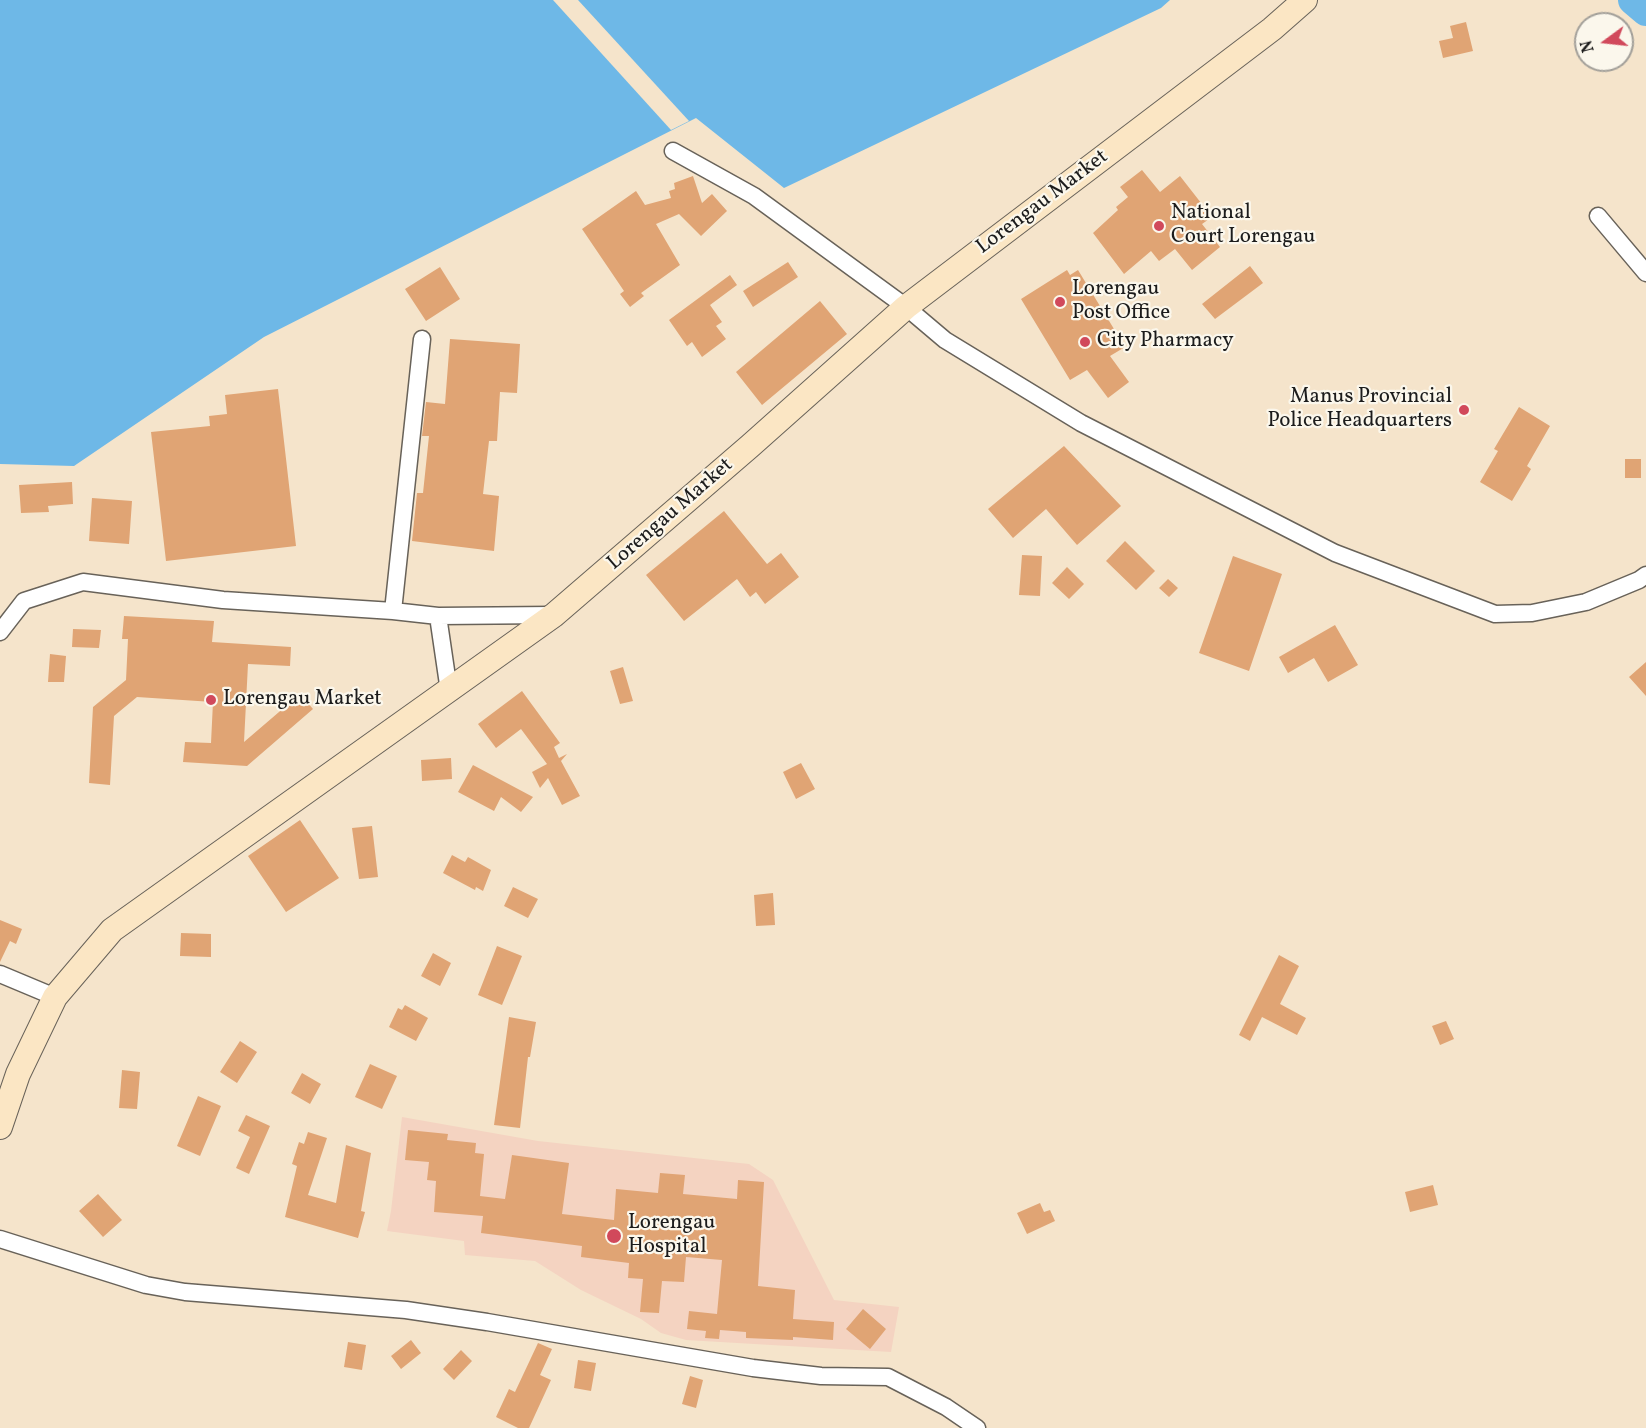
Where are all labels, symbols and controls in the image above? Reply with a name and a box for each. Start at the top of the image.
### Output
north arrow [1574,12,1634,72]
text: N [1576,38,1601,55]
street label: Lorengau Market [972,145,1114,261]
place label: National Court Lorengau [1171,201,1315,251]
marker: National Court Lorengau [1152,219,1166,233]
place label: Lorengau Post Office [1072,277,1170,327]
marker: Lorengau Post Office [1053,295,1067,309]
place label: City Pharmacy [1097,329,1234,355]
marker: City Pharmacy [1078,335,1092,349]
place label: Manus Provincial Police Headquarters [1268,385,1452,435]
marker: Manus Provincial Police Headquarters [1457,403,1471,417]
street label: Lorengau Market [603,453,739,577]
place label: Lorengau Market [223,687,382,713]
marker: Lorengau Market [204,693,218,707]
place label: Lorengau Hospital [628,1211,715,1261]
marker: Lorengau Hospital [605,1227,623,1245]

